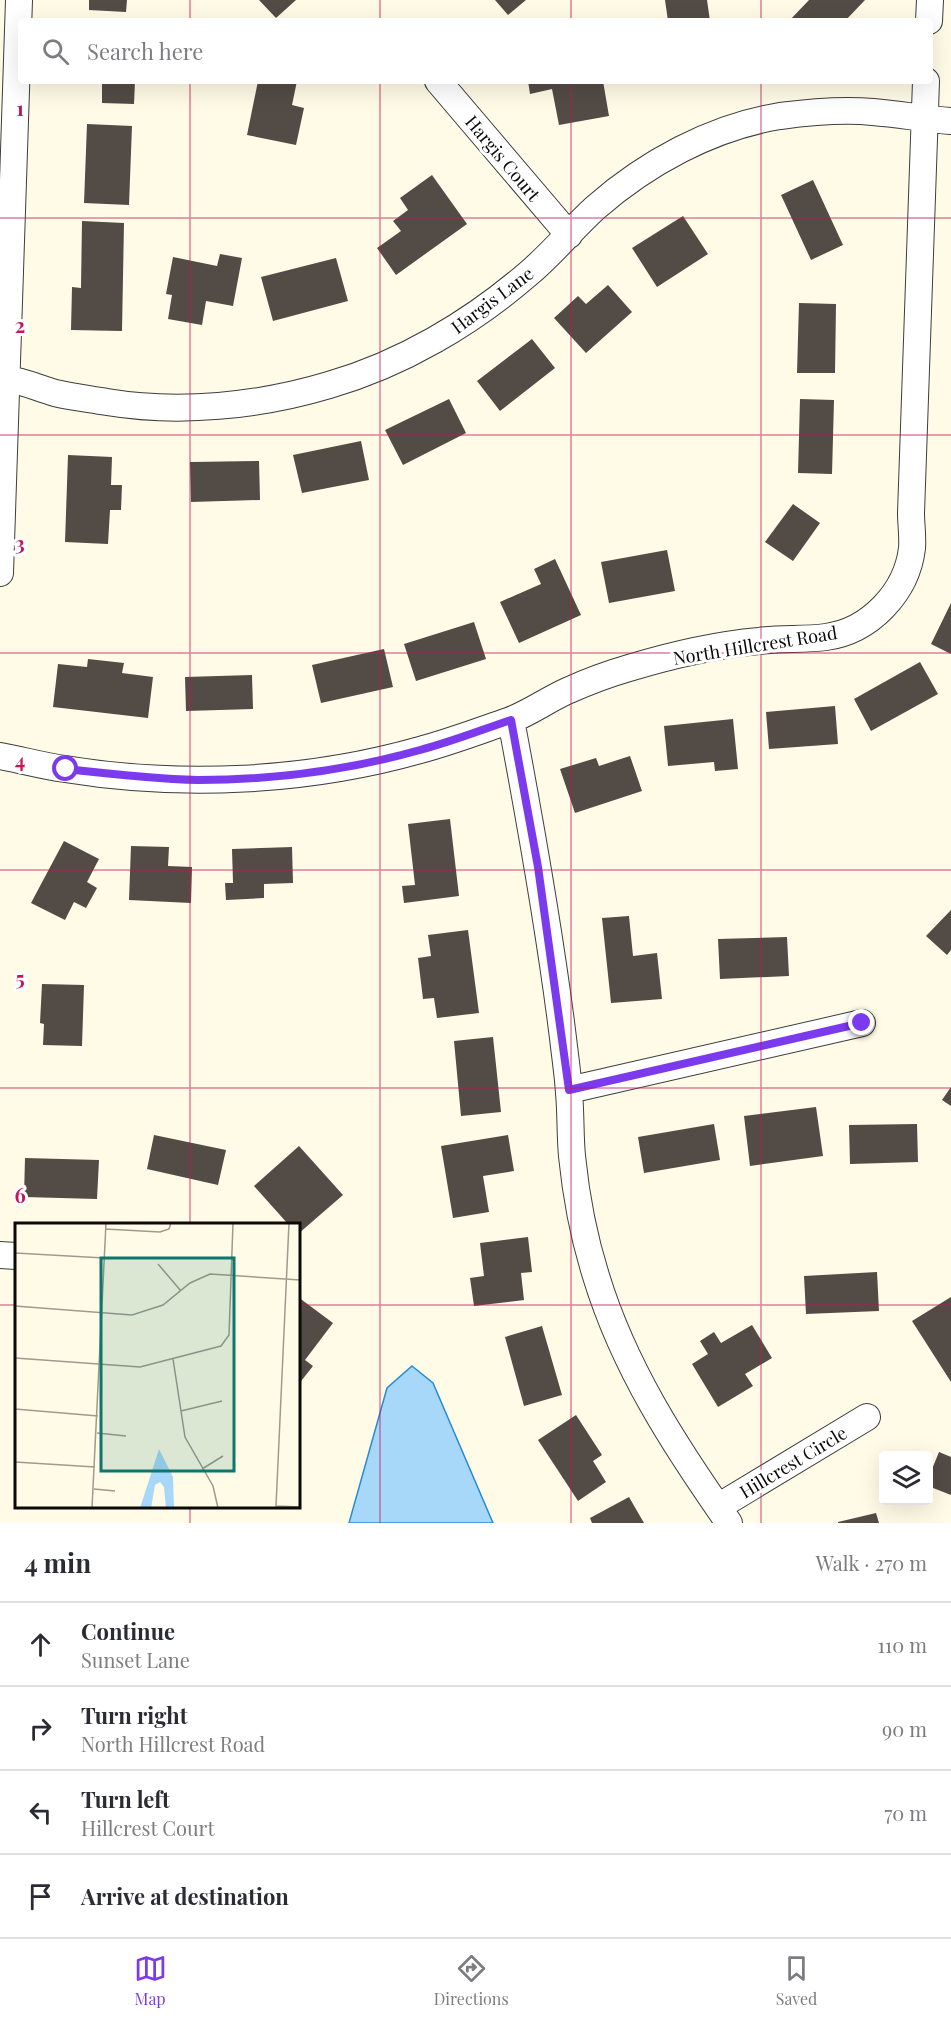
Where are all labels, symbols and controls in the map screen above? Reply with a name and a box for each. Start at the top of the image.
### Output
search box [18,18,933,84]
icon: search [39,35,72,68]
text: Search here [87,36,203,66]
text: 1 [16,94,24,121]
street label: Hargis Court [460,110,546,206]
street label: Hargis Lane [446,261,538,339]
text: 2 [15,311,25,338]
text: 3 [15,529,25,556]
street label: North Hillcrest Road [671,620,839,670]
text: 4 [15,746,25,773]
route start [52,755,78,781]
text: 5 [15,964,25,991]
route end [848,1009,874,1035]
text: 6 [14,1181,26,1208]
inset map [15,1223,300,1508]
street label: Hillcrest Circle [735,1420,851,1504]
map controls [879,1451,933,1505]
button: layers [879,1451,933,1505]
text: 4 min [24,1545,91,1580]
text: Walk · 270 m [816,1549,927,1576]
text: Continue [81,1616,175,1646]
icon: ahead [24,1628,57,1661]
text: 110 m [877,1631,927,1658]
text: Sunset Lane [81,1646,190,1673]
text: Turn right [81,1700,187,1730]
icon: right [24,1712,57,1745]
text: 90 m [882,1715,927,1742]
text: North Hillcrest Road [81,1730,265,1757]
text: Turn left [81,1784,170,1814]
icon: left [24,1796,57,1829]
text: 70 m [884,1799,927,1826]
text: Hillcrest Court [81,1814,215,1841]
icon: arrive [24,1880,57,1913]
text: Arrive at destination [81,1881,289,1911]
tab: Map [134,1952,167,2009]
tab: Directions [434,1952,509,2009]
tab: Saved [776,1952,817,2009]

